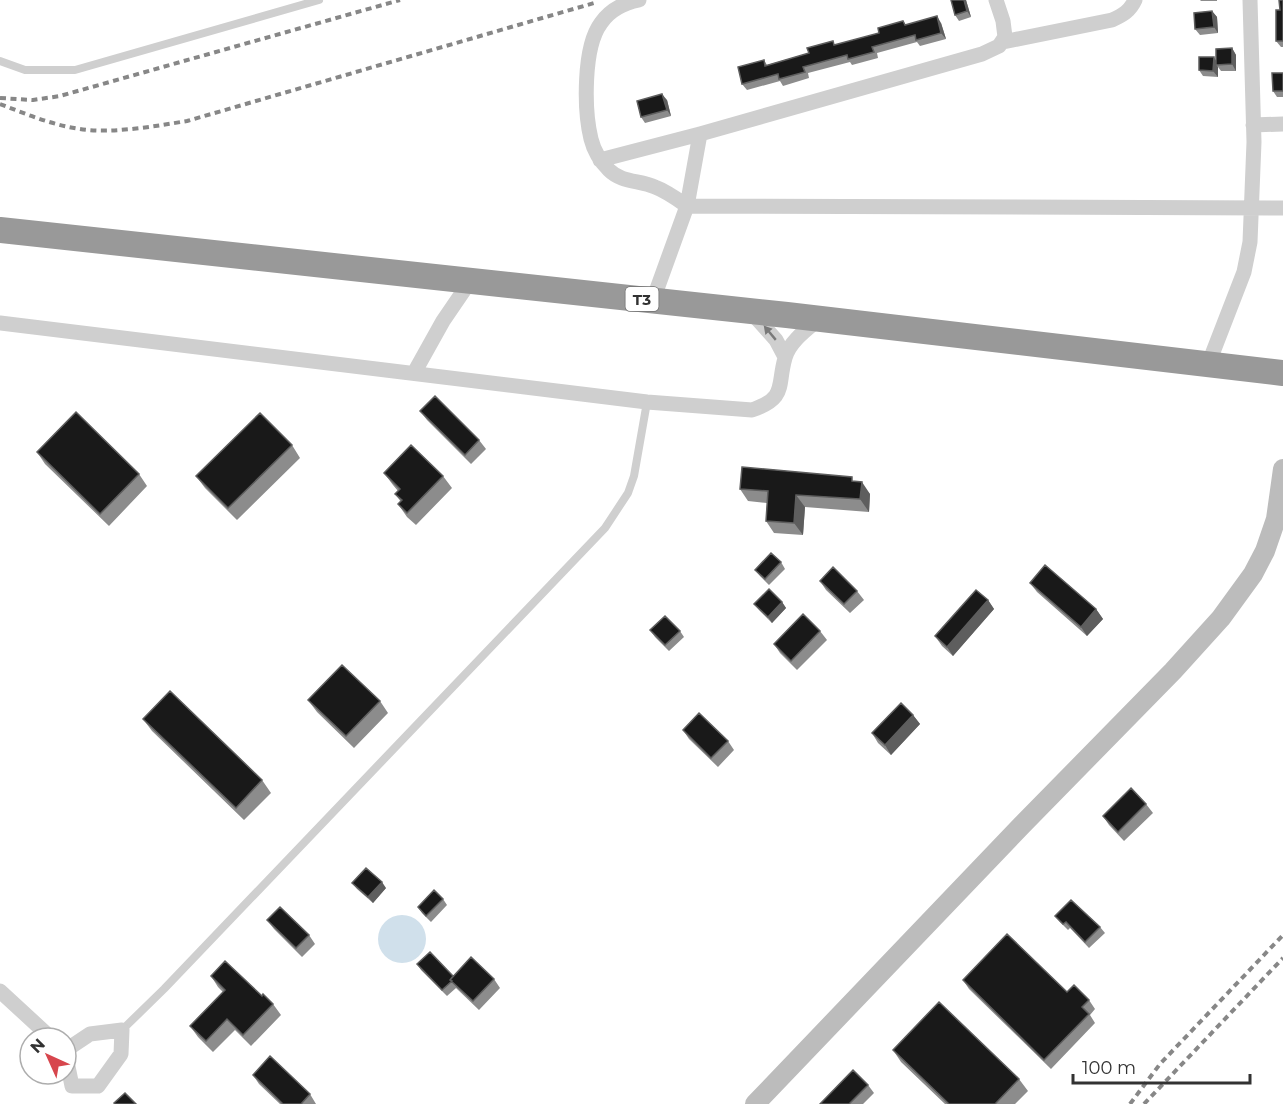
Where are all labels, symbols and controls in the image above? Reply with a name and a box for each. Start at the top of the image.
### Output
road number: T3 [626,287,658,311]
one-way arrow [764,326,777,341]
north arrow [18,1026,78,1086]
text: N [26,1034,49,1057]
scale bar [1073,1047,1250,1085]
text: 100 m [1082,1057,1136,1079]

